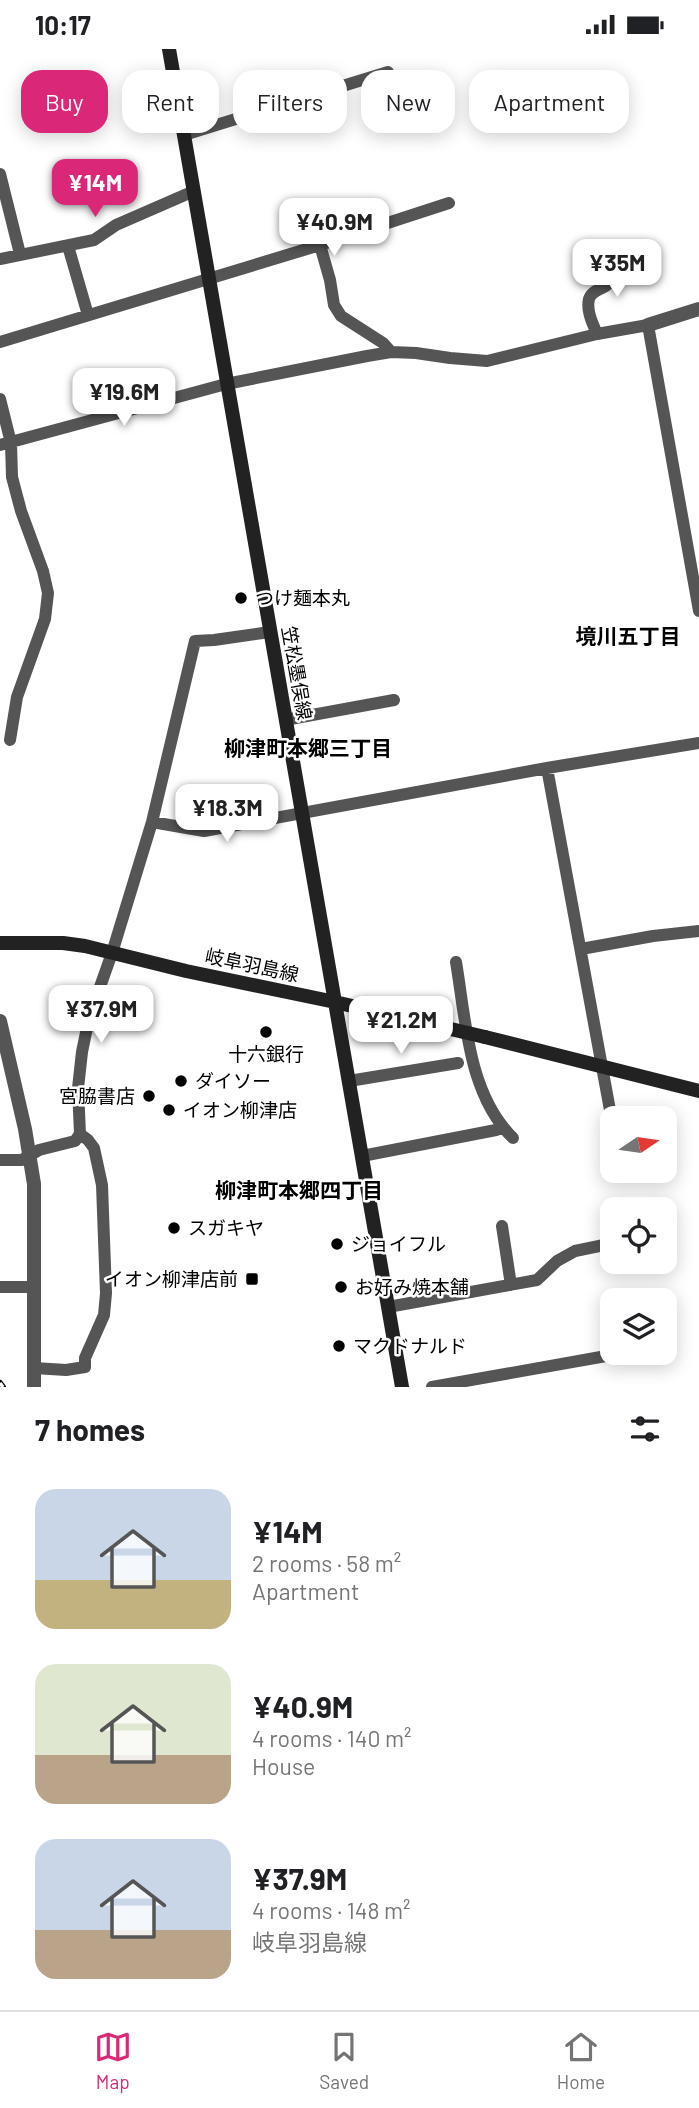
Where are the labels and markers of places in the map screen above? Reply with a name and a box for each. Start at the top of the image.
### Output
pin: ¥14M [54,159,136,219]
pin: ¥40.9M [277,199,391,258]
pin: ¥35M [576,239,658,299]
pin: ¥19.6M [67,369,181,428]
place label: つけ麺本丸 [255,586,350,609]
marker: つけ麺本丸 [233,590,249,606]
pin: ¥18.3M [170,785,284,844]
pin: ¥37.9M [44,985,158,1045]
pin: ¥21.2M [344,997,458,1056]
marker: 十六銀行 [258,1024,274,1040]
place label: 十六銀行 [228,1042,304,1065]
place label: ダイソー [195,1069,271,1092]
marker: ダイソー [173,1073,189,1089]
place label: 宮脇書店 [59,1084,135,1107]
marker: 宮脇書店 [141,1088,157,1104]
place label: イオン柳津店 [183,1098,297,1121]
marker: イオン柳津店 [161,1102,177,1118]
place label: スガキヤ [188,1216,264,1239]
marker: スガキヤ [166,1220,182,1236]
place label: ジョイフル [351,1232,446,1255]
marker: ジョイフル [329,1236,345,1252]
place label: イオン柳津店前 [105,1267,238,1290]
marker: イオン柳津店前 [244,1271,260,1287]
place label: お好み焼本舗 [355,1275,469,1298]
marker: お好み焼本舗 [333,1279,349,1295]
place label: マクドナルド [353,1334,467,1357]
marker: マクドナルド [331,1338,347,1354]

